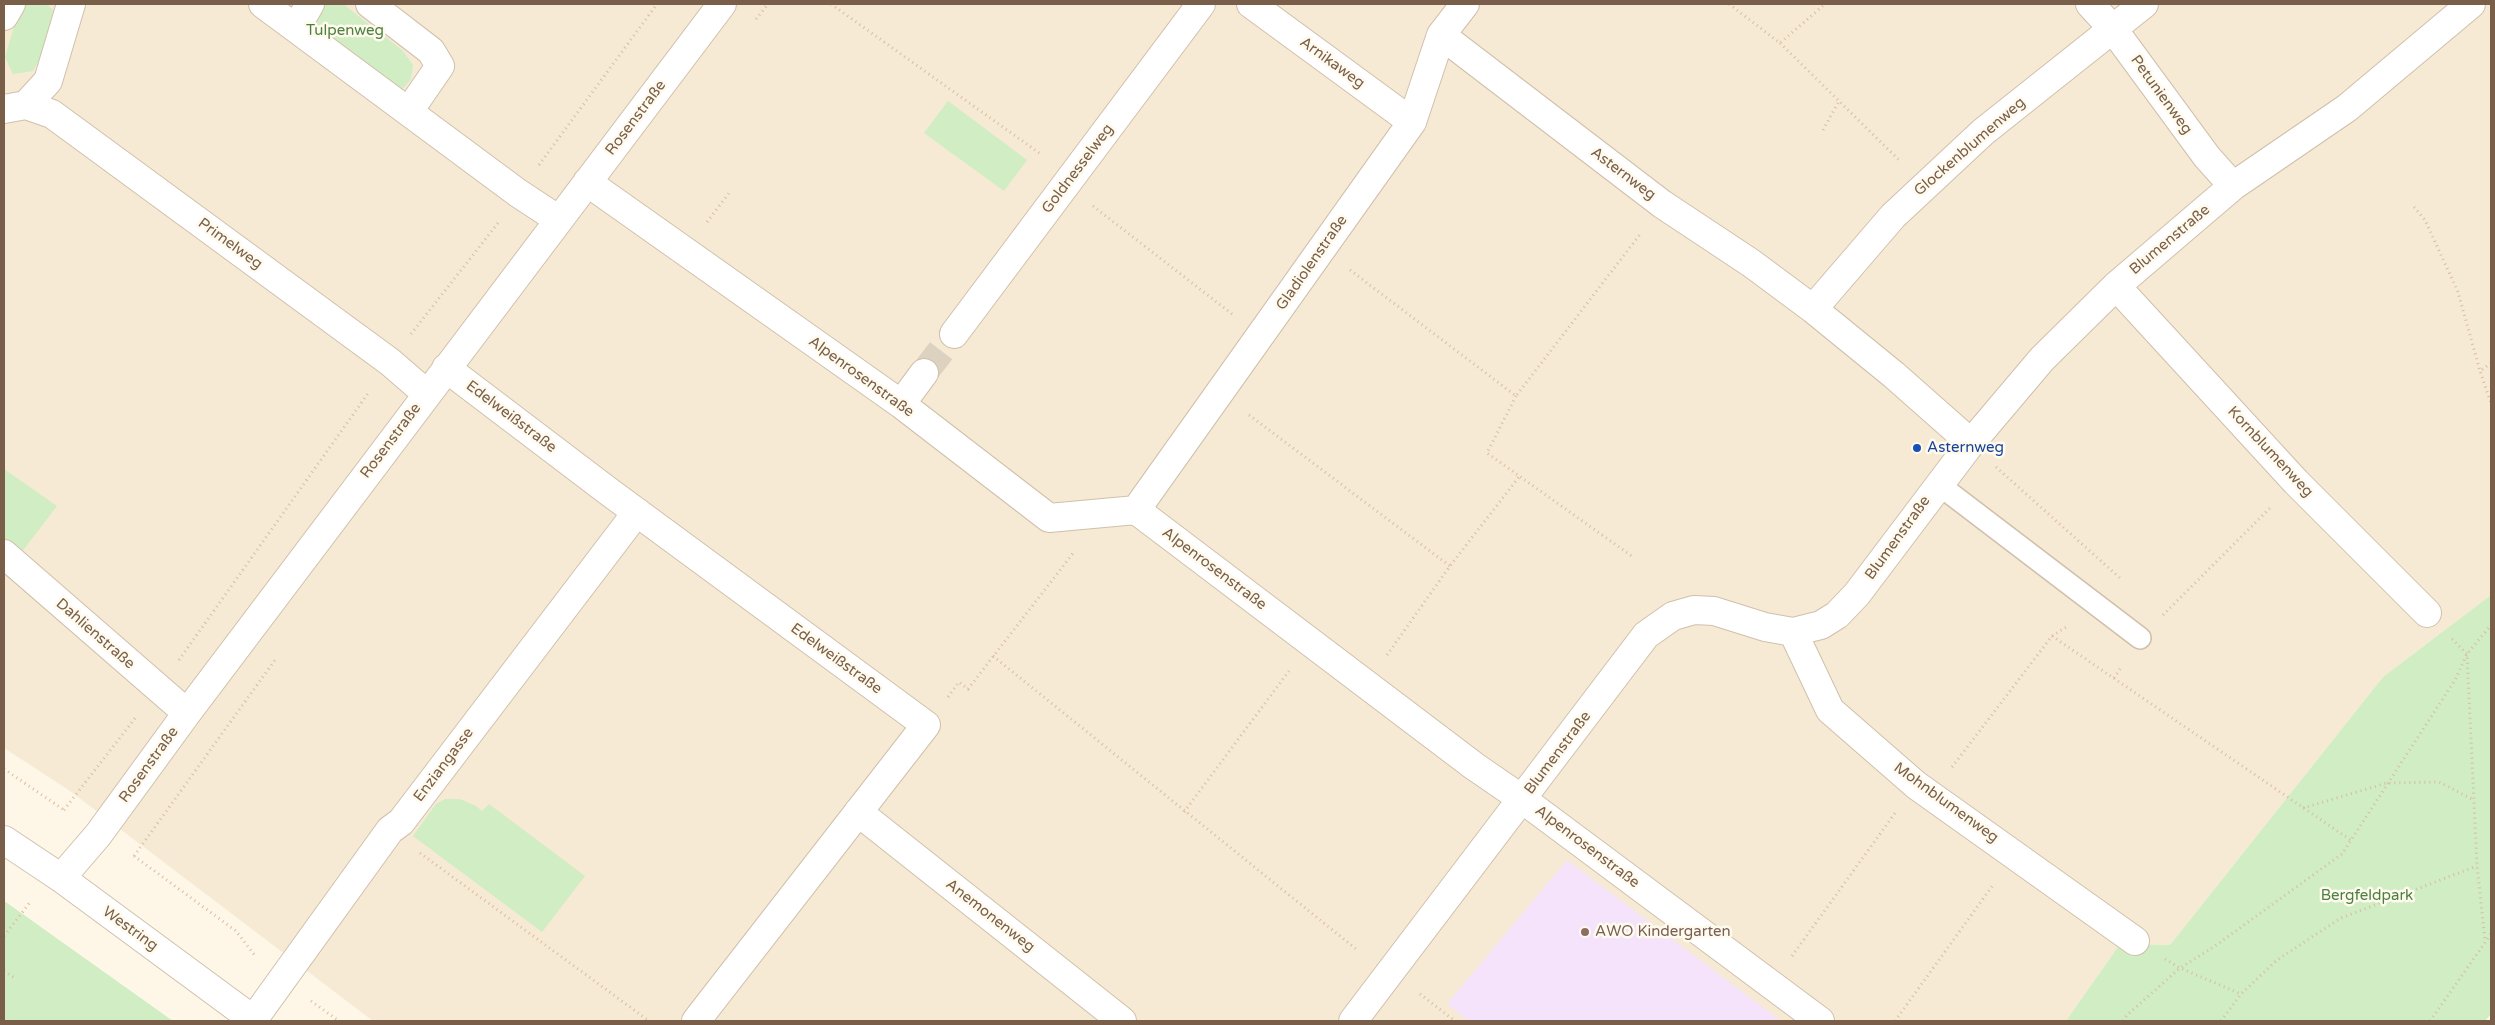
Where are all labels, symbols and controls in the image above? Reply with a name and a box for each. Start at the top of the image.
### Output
park label: Tulpenweg [306,22,384,40]
street label: Arnikaweg [1296,33,1368,93]
street label: Petunienweg [2126,52,2196,138]
street label: Rosenstraße [602,77,670,159]
street label: Glockenblumenweg [1911,94,2029,200]
street label: Goldnesselweg [1038,121,1118,217]
street label: Asternweg [1587,144,1659,204]
street label: Blumenstraße [2126,201,2214,279]
street label: Gladiolenstraße [1273,212,1351,314]
street label: Primelweg [194,215,266,273]
street label: Alpenrosenstraße [805,333,917,421]
street label: Edelweißstraße [462,377,560,457]
street label: Rosenstraße [357,400,425,482]
street label: Kornblumenweg [2223,403,2317,501]
place label: Asternweg [1927,439,2004,457]
marker: Asternweg [1911,442,1923,454]
street label: Blumenstraße [1862,493,1934,583]
street label: Alpenrosenstraße [1158,524,1270,614]
street label: Dahlienstraße [52,595,138,673]
street label: Edelweißstraße [787,620,885,698]
street label: Blumenstraße [1521,708,1595,798]
street label: Rosenstraße [115,724,183,806]
street label: Enziangasse [410,724,478,806]
street label: Mohnblumenweg [1890,759,2002,847]
street label: Alpenrosenstraße [1531,802,1643,892]
street label: Anemonenweg [942,876,1038,956]
park label: Bergfeldpark [2321,887,2413,905]
street label: Westring [99,903,161,955]
place label: AWO Kindergarten [1595,923,1731,941]
marker: AWO Kindergarten [1579,926,1591,938]

